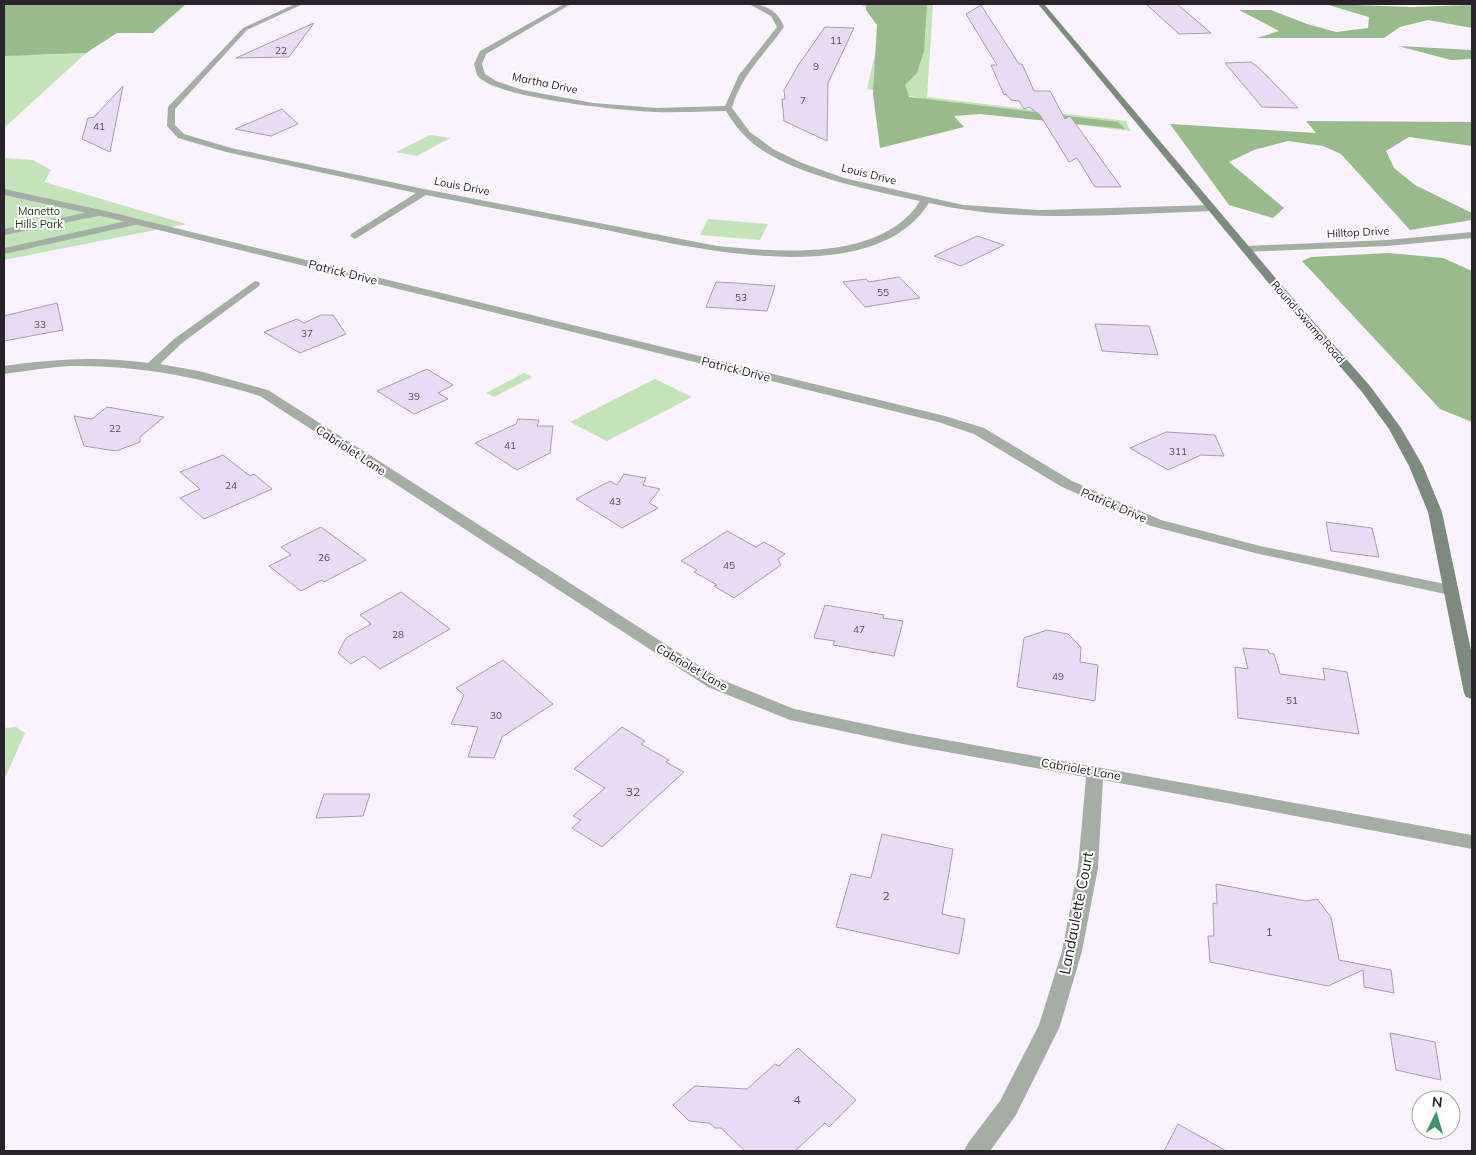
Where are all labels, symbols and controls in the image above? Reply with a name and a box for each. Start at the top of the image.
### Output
house number: 11 [830,34,842,47]
house number: 22 [275,44,287,57]
house number: 9 [813,60,819,73]
street label: Martha Drive [511,69,579,97]
house number: 7 [800,94,806,107]
house number: 41 [93,120,105,133]
street label: Louis Drive [840,160,898,188]
street label: Louis Drive [433,174,491,198]
park label: Manetto Hills Park [15,204,63,231]
street label: Hilltop Drive [1326,223,1390,241]
street label: Patrick Drive [307,256,379,288]
street label: Round Swamp Road [1268,278,1348,366]
house number: 55 [877,286,889,299]
house number: 53 [735,291,747,304]
house number: 33 [34,318,46,331]
house number: 37 [301,327,313,340]
street label: Patrick Drive [700,353,772,385]
house number: 39 [408,390,420,403]
house number: 22 [109,422,121,435]
street label: Cabriolet Lane [313,422,389,478]
house number: 41 [504,439,516,452]
house number: 311 [1169,445,1187,458]
house number: 24 [225,479,237,492]
street label: Patrick Drive [1079,484,1149,526]
house number: 43 [609,495,621,508]
house number: 26 [318,551,330,564]
house number: 45 [723,559,735,572]
house number: 47 [853,623,865,636]
house number: 28 [392,628,404,641]
street label: Cabriolet Lane [653,640,731,694]
house number: 49 [1052,670,1064,683]
house number: 51 [1286,694,1298,707]
house number: 30 [490,709,502,722]
street label: Cabriolet Lane [1040,755,1122,783]
house number: 32 [626,784,640,799]
street label: Landaulette Court [1055,850,1097,976]
house number: 2 [882,888,890,903]
house number: 1 [1265,924,1273,939]
north arrow [1411,1090,1461,1140]
house number: 4 [793,1092,801,1107]
text: N [1431,1093,1443,1111]

